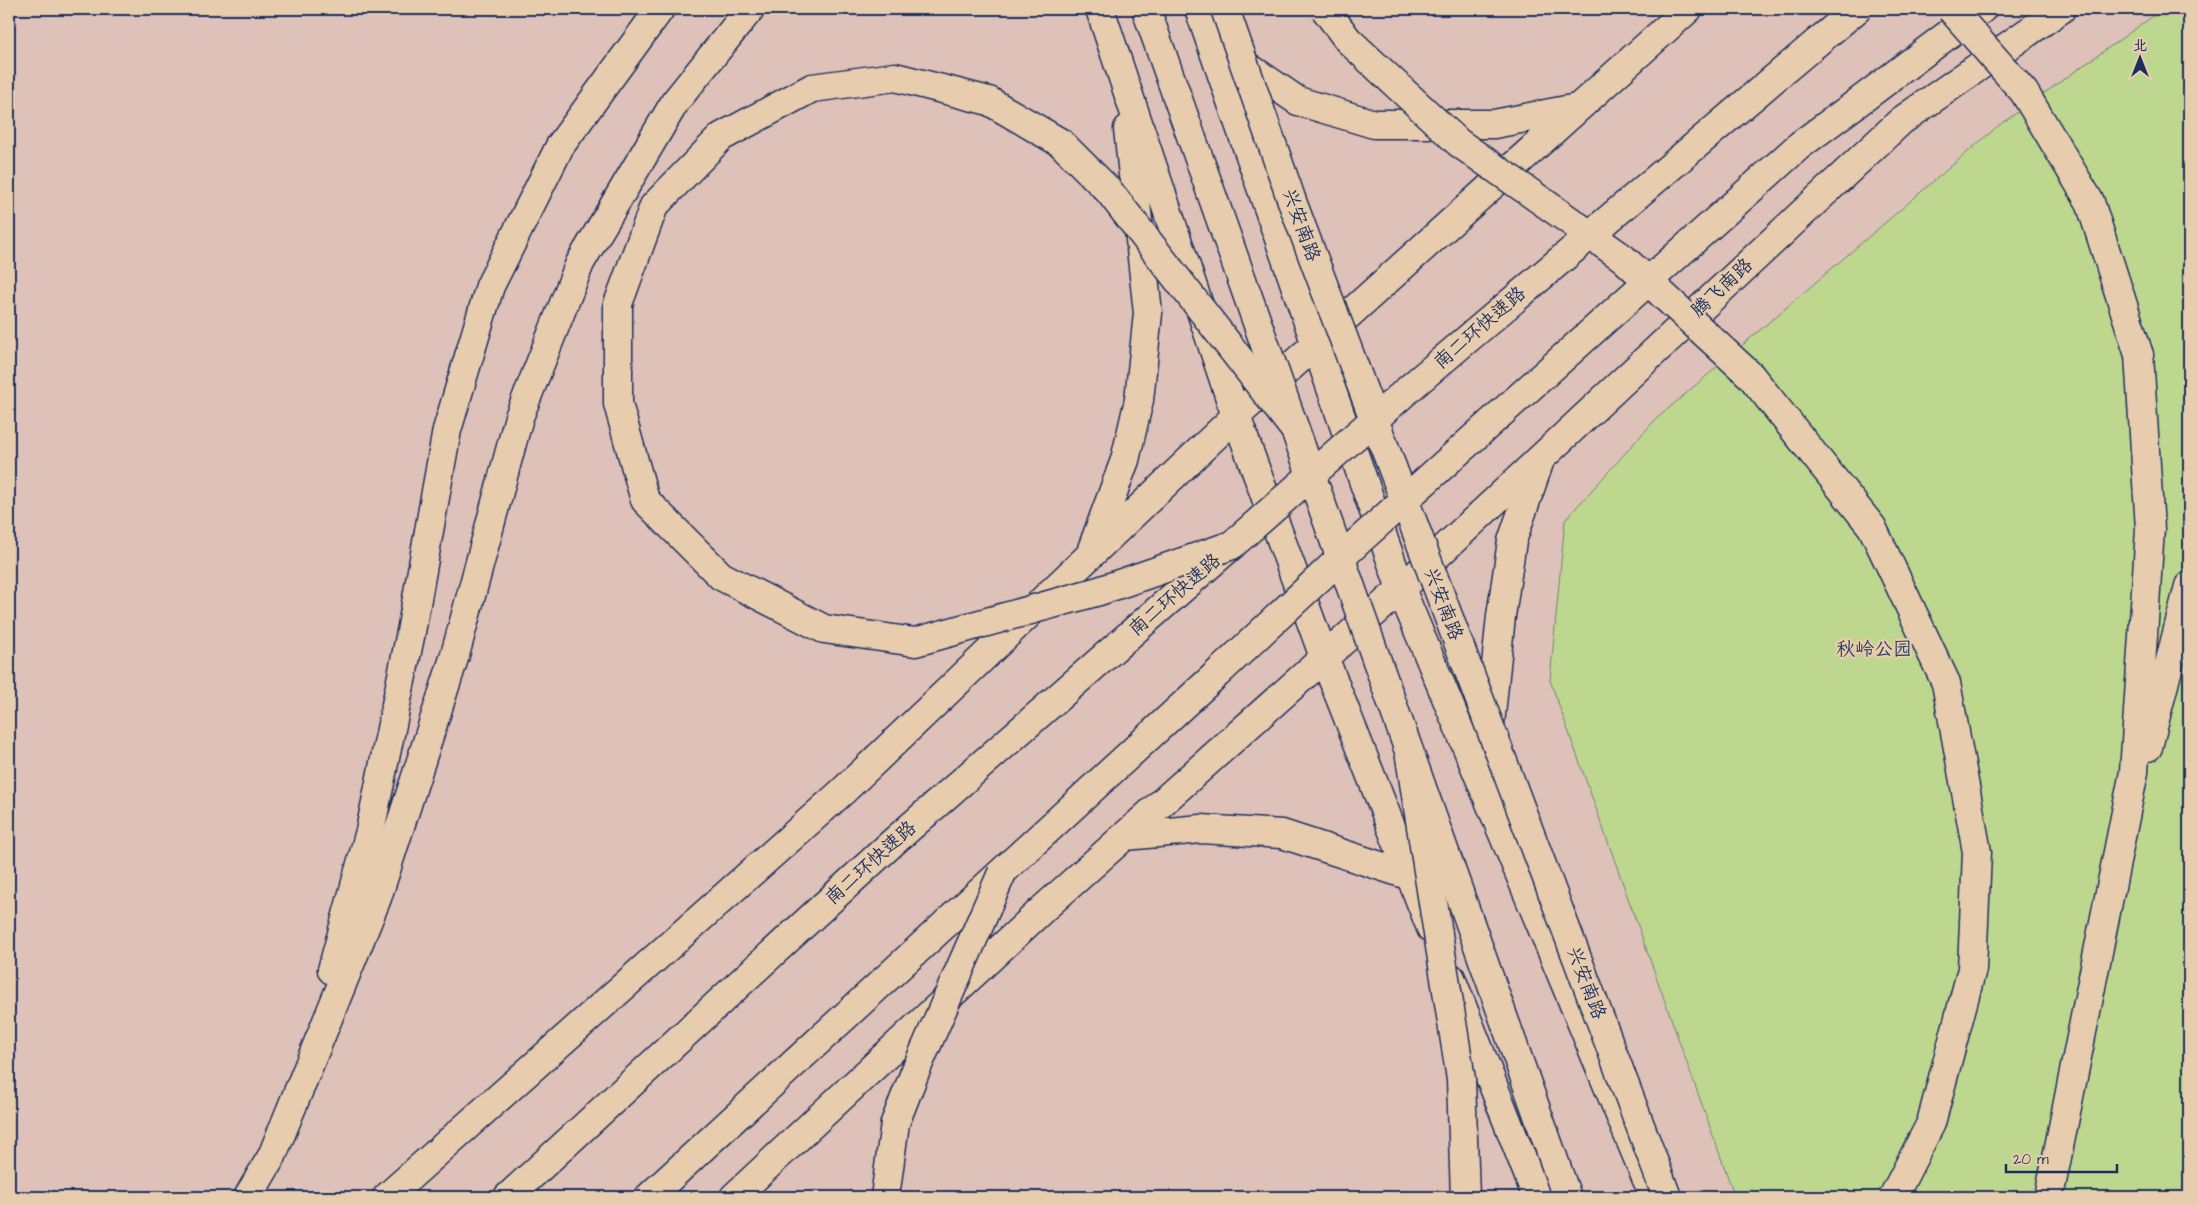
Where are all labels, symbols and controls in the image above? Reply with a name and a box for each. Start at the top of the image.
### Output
north arrow [2116,32,2166,82]
text: 北 [2133,36,2147,56]
street label: 兴安南路 [1275,185,1327,265]
street label: 腾飞南路 [1685,252,1759,324]
street label: 南二环快速路 [1428,280,1532,376]
street label: 南二环快速路 [1123,547,1227,643]
street label: 兴安南路 [1417,564,1469,644]
park label: 秋岭公园 [1836,636,1912,663]
street label: 南二环快速路 [820,815,922,911]
street label: 兴安南路 [1560,943,1612,1023]
scale bar [2006,1141,2117,1173]
text: 20 m [2013,1149,2049,1170]

